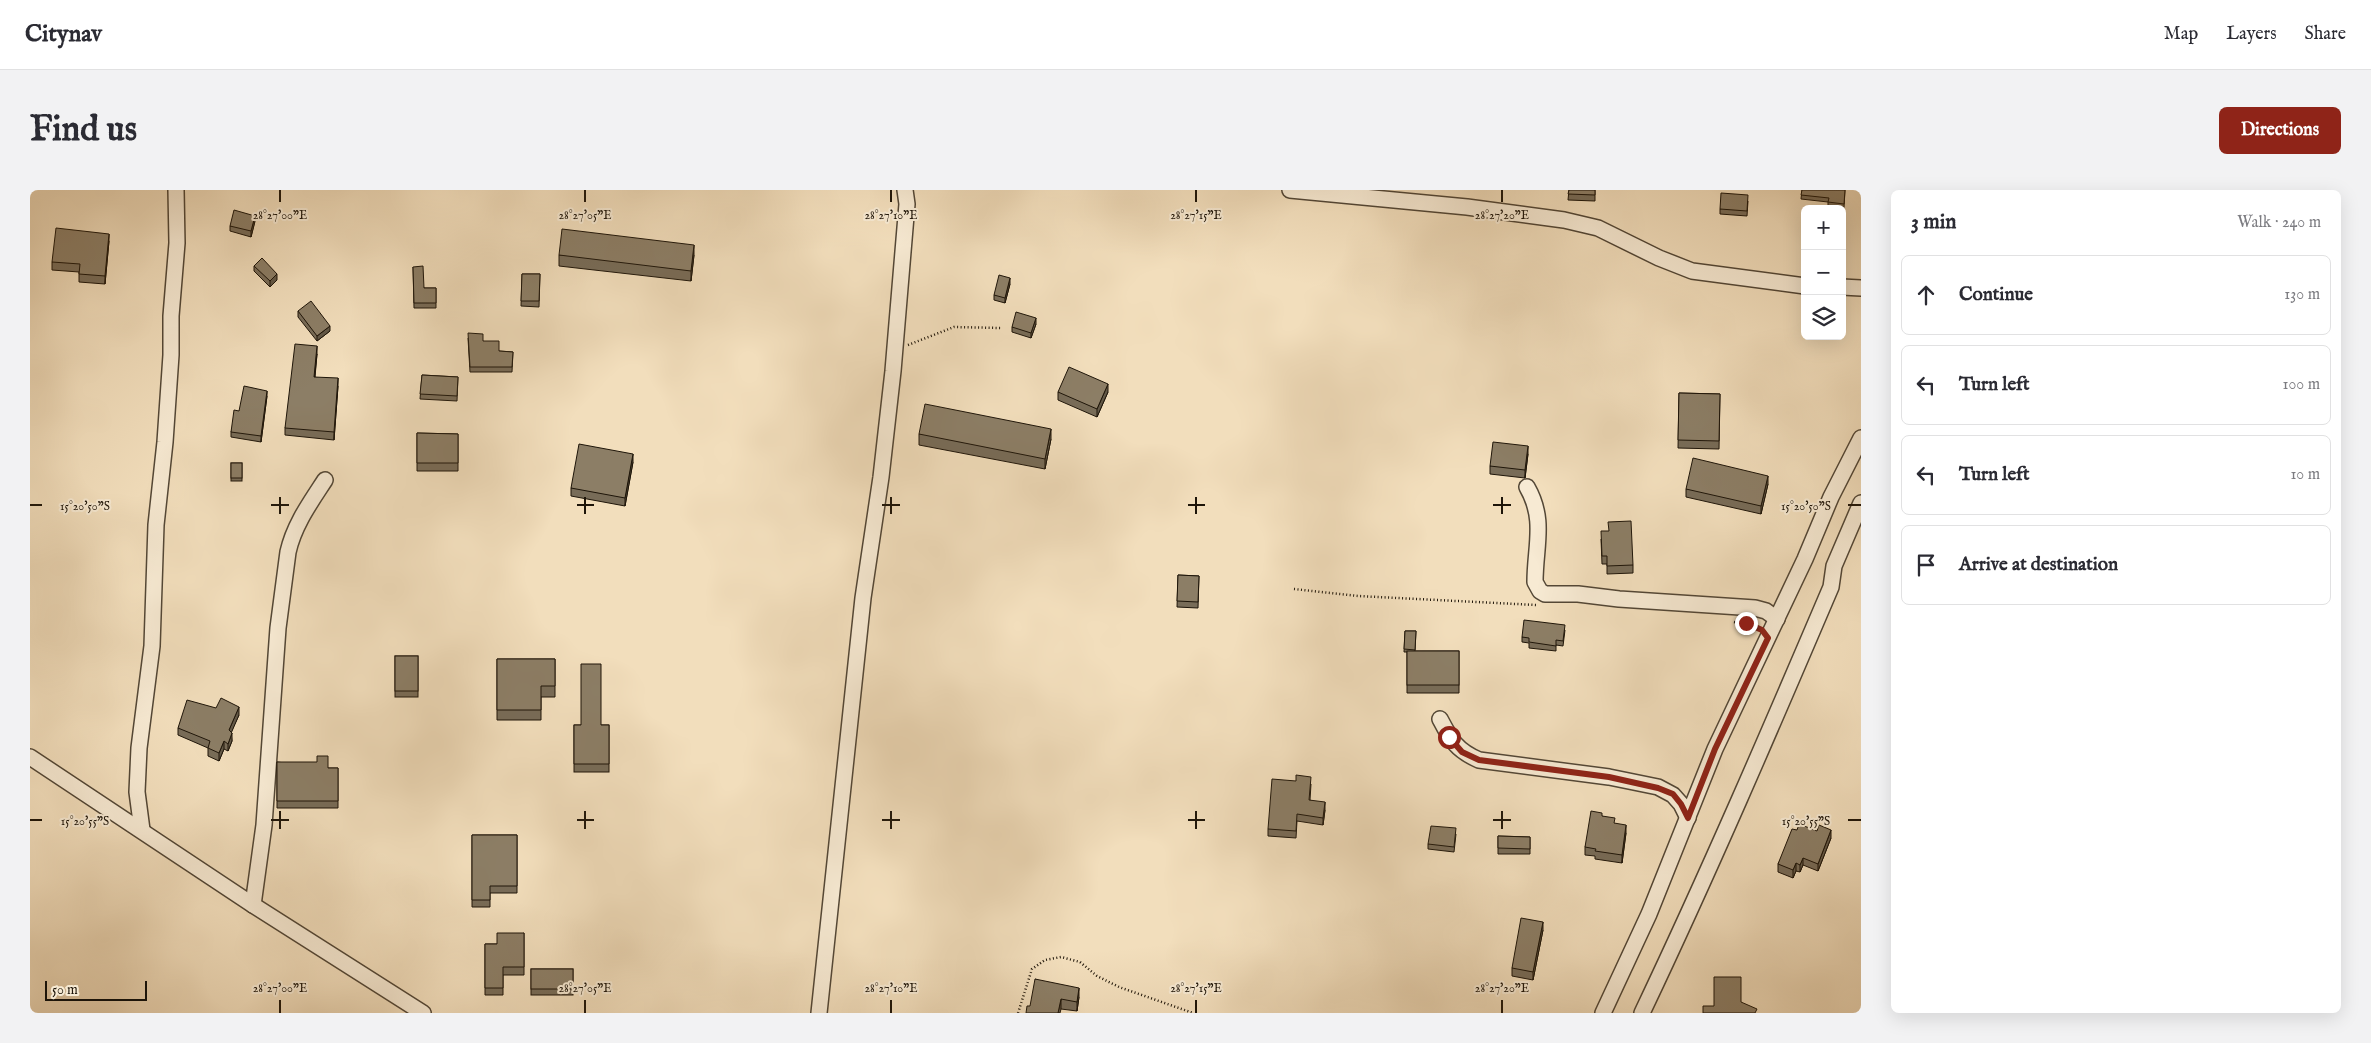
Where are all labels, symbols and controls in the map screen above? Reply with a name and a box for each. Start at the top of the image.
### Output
text: Citynav [25,19,102,50]
text: Map [2164,23,2198,46]
text: Layers [2226,23,2277,46]
text: Share [2305,23,2346,46]
button: Directions [2219,107,2341,154]
text: Find us [30,108,137,153]
map controls [1801,205,1846,340]
button: + [1801,205,1846,250]
text: 28°27'00"E [253,208,307,223]
text: 28°27'05"E [558,208,612,223]
text: 28°27'10"E [864,208,918,223]
text: 28°27'15"E [1170,208,1222,223]
text: 28°27'20"E [1475,208,1529,223]
text: 3 min [1911,209,1956,236]
text: Walk · 240 m [2237,213,2321,233]
button: − [1801,250,1846,295]
icon: ahead [1912,281,1940,309]
text: Continue [1959,283,2033,307]
text: 130 m [2284,285,2320,305]
button: layers [1801,295,1846,340]
icon: left [1912,371,1940,399]
text: Turn left [1959,373,2030,397]
text: 100 m [2283,375,2320,395]
icon: left [1912,461,1940,489]
text: Turn left [1959,463,2030,487]
text: 10 m [2290,465,2320,485]
text: 15°20'50"S [60,499,110,514]
text: 15°20'50"S [1781,499,1831,514]
icon: arrive [1912,551,1940,579]
text: Arrive at destination [1959,553,2118,577]
route end [1735,612,1758,635]
route start [1438,726,1461,749]
text: 15°20'55"S [61,814,109,829]
text: 15°20'55"S [1782,814,1830,829]
scale bar [45,978,148,1001]
text: 50 m [52,981,78,999]
text: 28°27'00"E [253,981,307,996]
text: 28°27'05"E [558,981,612,996]
text: 28°27'10"E [864,981,918,996]
text: 28°27'15"E [1170,981,1222,996]
text: 28°27'20"E [1475,981,1529,996]

